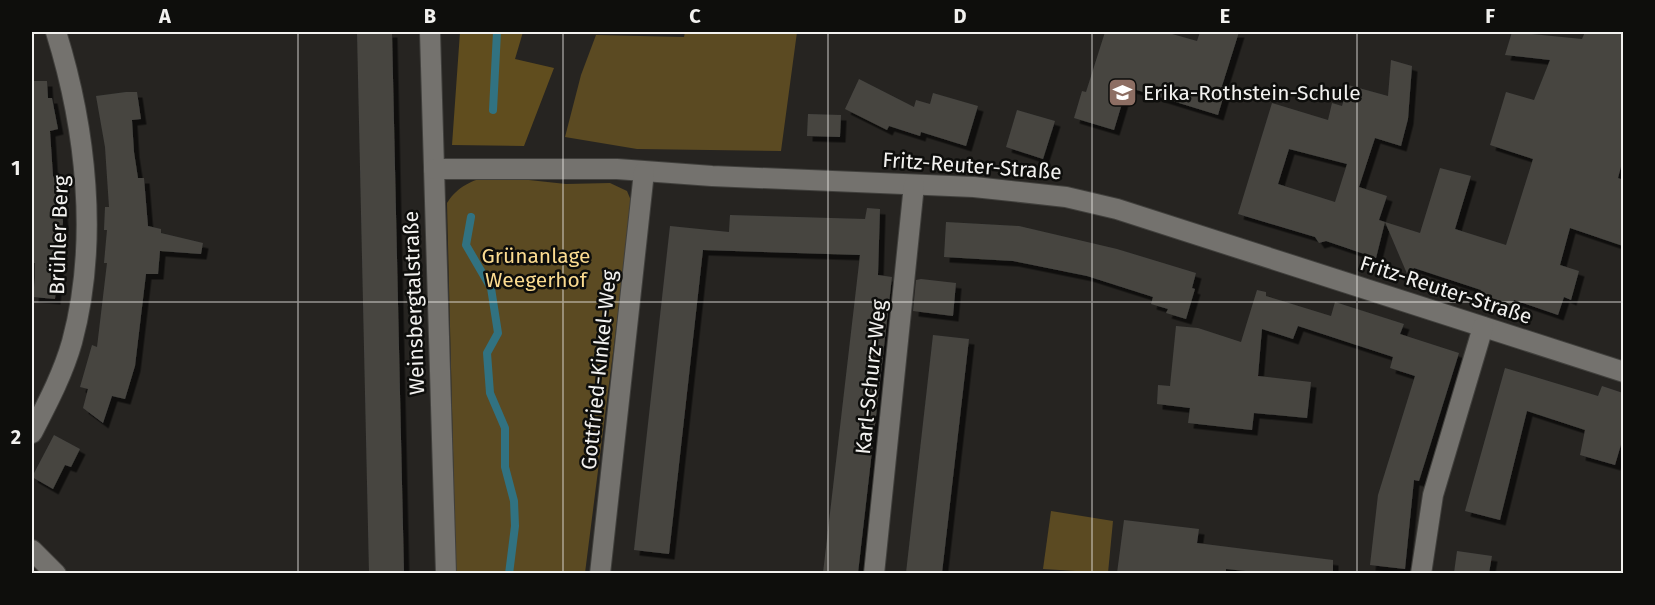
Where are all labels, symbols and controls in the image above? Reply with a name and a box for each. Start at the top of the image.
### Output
text: A [158,4,172,28]
text: B [424,4,436,28]
text: C [689,4,701,28]
text: D [953,4,967,28]
text: E [1220,4,1230,28]
text: F [1485,4,1495,28]
school or university icon: Erika-Rothstein-Schule [1106,77,1138,109]
place label: Erika-Rothstein-Schule [1143,80,1361,106]
street label: Fritz-Reuter-Straße [881,147,1063,185]
text: 1 [11,156,21,180]
street label: Brühler Berg [44,175,74,295]
street label: Weinsbergtalstraße [398,211,430,395]
park label: Grünanlage Weegerhof [482,243,590,293]
street label: Fritz-Reuter-Straße [1357,250,1535,330]
street label: Gottfried-Kinkel-Weg [576,269,622,471]
street label: Karl-Schurz-Weg [850,298,892,456]
text: 2 [11,425,21,449]

